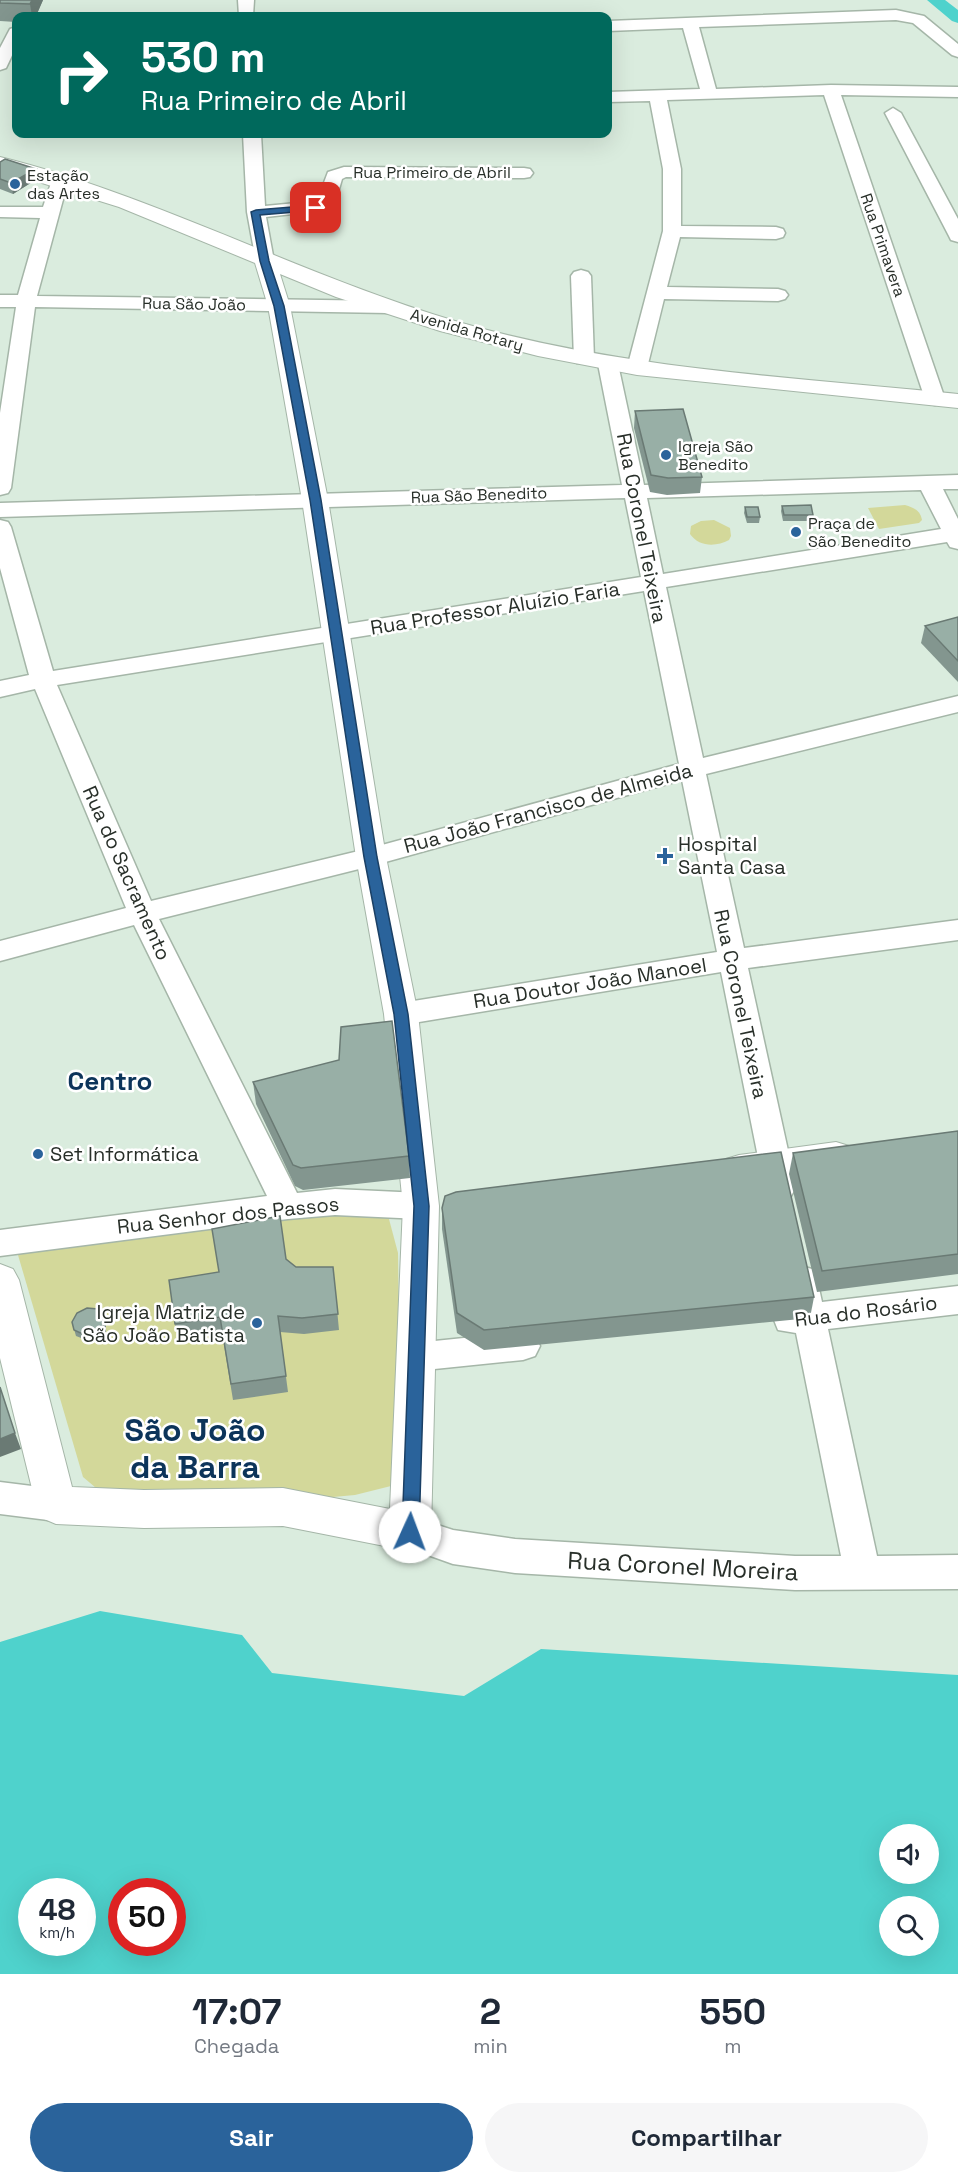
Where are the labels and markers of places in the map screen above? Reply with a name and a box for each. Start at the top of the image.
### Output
place label: Estação das Artes [27,165,100,204]
marker: Estação das Artes [8,177,22,191]
pin [290,182,341,233]
place label: Igreja São Benedito [678,436,753,475]
marker: Igreja São Benedito [659,448,673,462]
place label: Praça de São Benedito [808,513,911,552]
marker: Praça de São Benedito [789,525,803,539]
place label: Hospital Santa Casa [678,831,786,880]
marker: Hospital Santa Casa [656,847,674,865]
place label: Set Informática [50,1141,199,1167]
marker: Set Informática [31,1147,45,1161]
place label: Igreja Matriz de São João Batista [82,1299,245,1348]
marker: Igreja Matriz de São João Batista [250,1316,264,1330]

